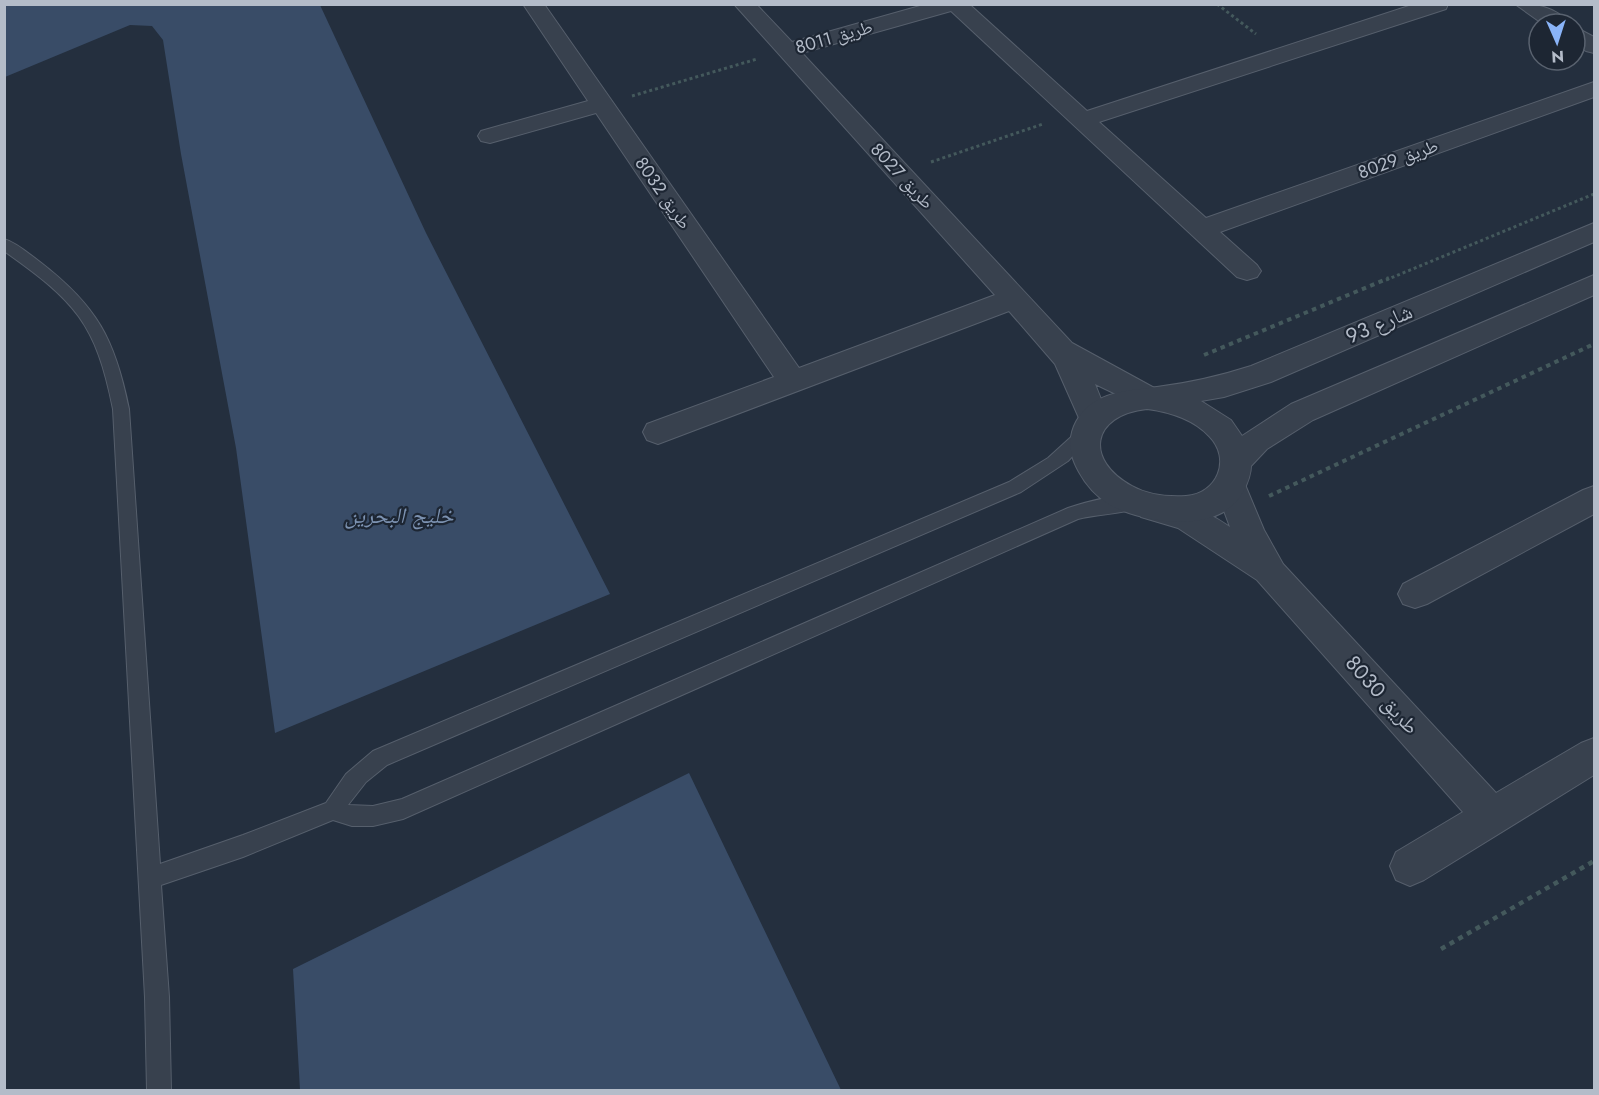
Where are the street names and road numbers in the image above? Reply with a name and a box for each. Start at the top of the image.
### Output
street label: طريق 8011 [792,14,876,60]
street label: طريق 8029 [1354,132,1442,186]
street label: طريق 8027 [864,137,940,215]
street label: طريق 8032 [629,152,697,234]
street label: شارع 93 [1341,297,1417,351]
street label: طريق 8030 [1338,649,1426,741]

